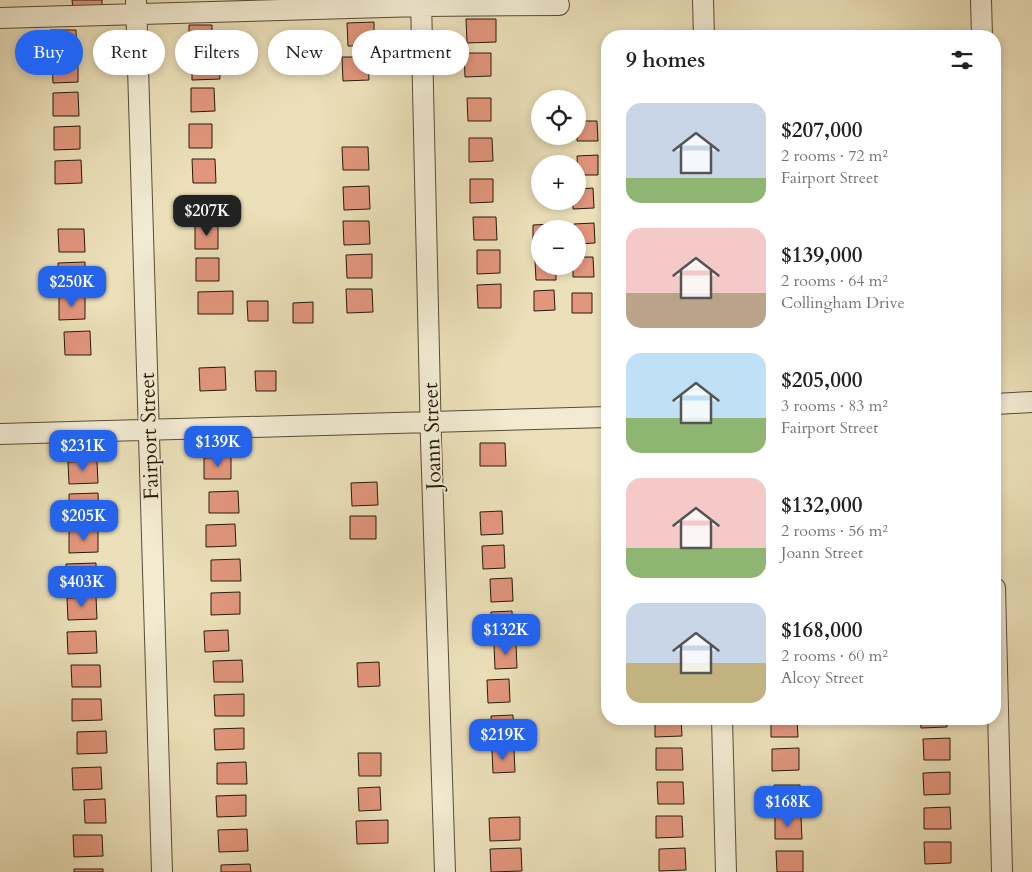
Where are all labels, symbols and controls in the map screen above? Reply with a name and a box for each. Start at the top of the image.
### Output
chip: Buy [15,30,83,75]
chip: Rent [93,30,165,75]
chip: Filters [175,30,258,75]
chip: New [268,30,342,75]
chip: Apartment [352,30,469,75]
text: 9 homes [626,46,705,75]
icon: filters [948,46,976,74]
map controls [531,90,586,275]
button: locate [531,90,586,145]
text: $207,000 [781,116,862,145]
icon: home [666,123,726,183]
text: 2 rooms · 72 m² [781,145,888,167]
button: + [531,155,586,210]
text: Fairport Street [781,167,878,189]
pin: $207K [172,194,242,237]
text: $207K [184,200,230,222]
button: − [531,220,586,275]
text: $139,000 [781,241,862,270]
icon: home [666,248,726,308]
pin: $250K [37,266,107,308]
text: 2 rooms · 64 m² [781,270,888,292]
text: $250K [49,271,95,293]
text: Collingham Drive [781,292,905,314]
text: $205,000 [781,366,862,395]
street label: Fairport Street [133,371,166,500]
icon: home [666,373,726,433]
street label: Joann Street [416,381,449,493]
text: 3 rooms · 83 m² [781,395,888,417]
text: Fairport Street [781,417,878,439]
pin: $139K [183,426,253,468]
pin: $231K [48,430,118,472]
text: $139K [195,431,241,453]
text: $231K [60,435,106,457]
text: $132,000 [781,491,862,520]
icon: home [666,498,726,558]
pin: $205K [49,500,119,542]
text: $205K [61,505,107,527]
text: 2 rooms · 56 m² [781,520,888,542]
text: Joann Street [781,542,863,564]
pin: $403K [47,566,117,608]
text: $403K [59,571,105,593]
pin: $132K [471,614,541,656]
text: $168,000 [781,616,862,645]
text: $132K [483,619,529,641]
icon: home [666,623,726,683]
text: 2 rooms · 60 m² [781,645,888,667]
text: Alcoy Street [781,667,864,689]
pin: $219K [468,718,538,761]
text: $219K [480,724,526,746]
pin: $168K [753,786,823,828]
text: $168K [765,791,811,813]

